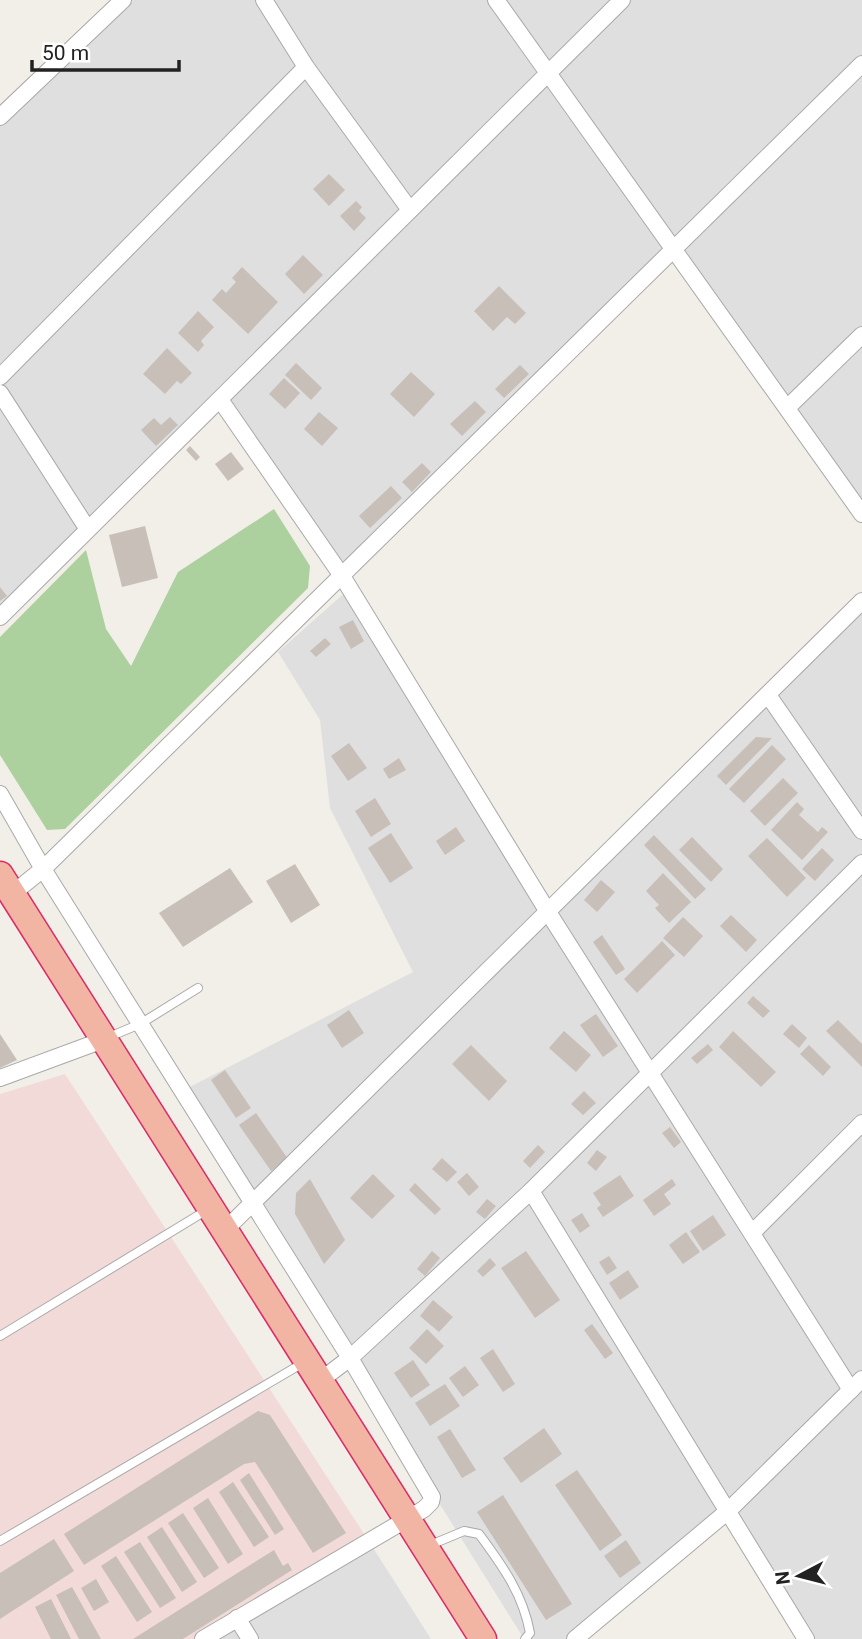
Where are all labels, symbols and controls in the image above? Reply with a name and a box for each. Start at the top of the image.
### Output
scale bar [32,28,178,72]
text: 50 m [42,41,89,65]
north arrow [764,1541,834,1611]
text: N [770,1570,795,1586]

